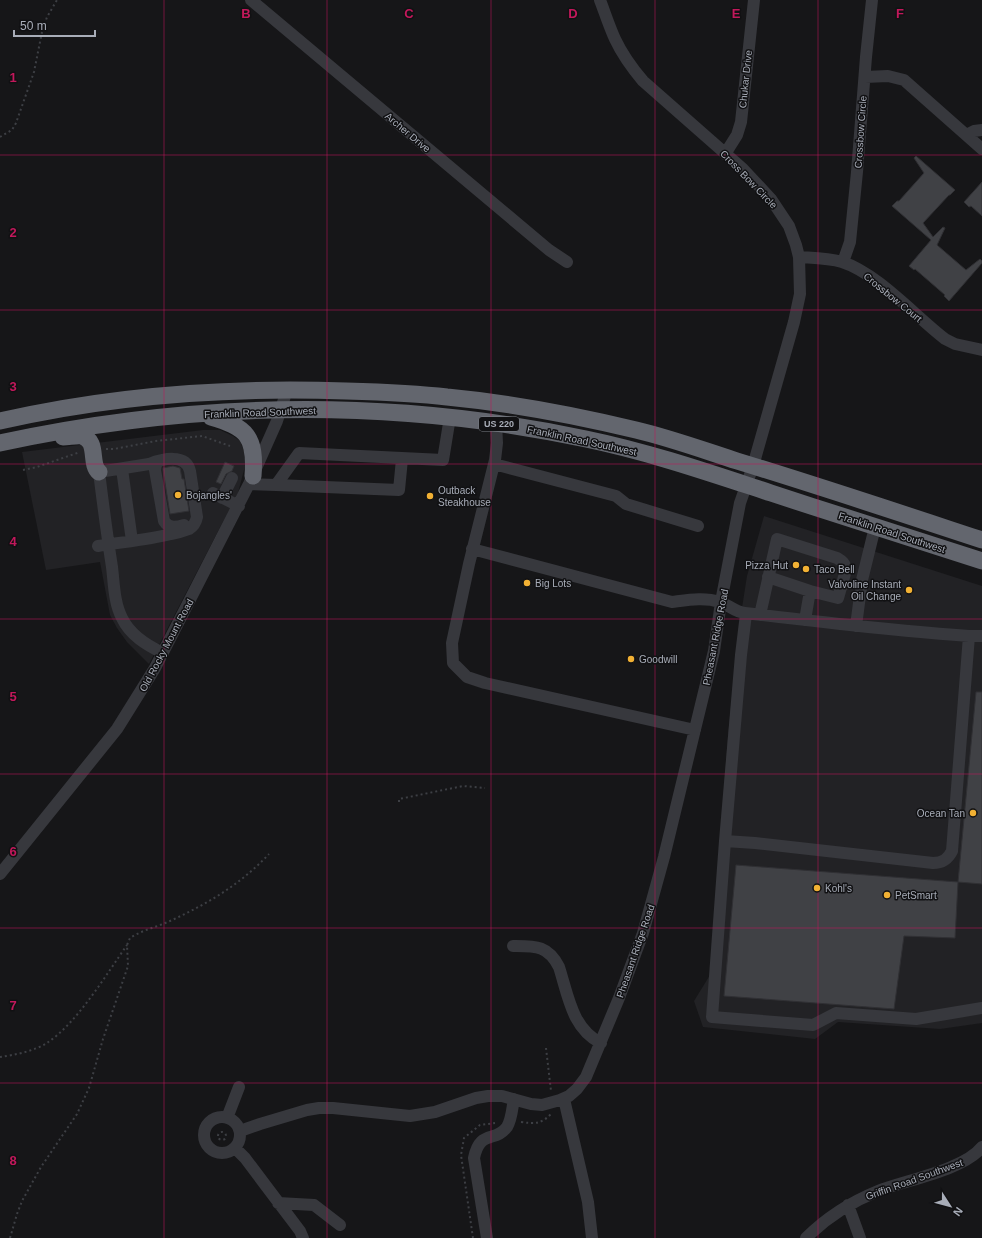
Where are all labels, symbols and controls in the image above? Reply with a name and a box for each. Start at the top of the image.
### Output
text: B [241,6,251,21]
text: C [404,6,414,21]
text: D [568,6,578,21]
text: E [732,6,741,21]
text: F [896,6,904,21]
scale bar [14,12,95,38]
text: 50 m [20,19,47,33]
street label: Chukar Drive [737,49,754,109]
text: 1 [9,70,17,85]
street label: Crossbow Circle [852,95,869,169]
street label: Archer Drive [383,110,433,155]
street label: Cross Bow Circle [718,148,780,211]
text: 2 [9,225,17,240]
street label: Crossbow Court [861,271,924,324]
text: 3 [9,379,17,394]
street label: Franklin Road Southwest [204,405,316,420]
road number: US 220 [479,417,519,431]
street label: Franklin Road Southwest [526,423,638,458]
place label: Outback Steakhouse [438,485,491,508]
marker: Bojangles' [173,490,183,500]
place label: Bojangles' [186,490,232,501]
marker: Outback Steakhouse [425,491,435,501]
street label: Franklin Road Southwest [837,510,947,555]
text: 4 [9,534,17,549]
place label: Pizza Hut [745,560,788,571]
marker: Pizza Hut [791,560,801,570]
marker: Taco Bell [801,564,811,574]
place label: Taco Bell [814,564,855,575]
marker: Big Lots [522,578,532,588]
place label: Big Lots [535,578,571,589]
place label: Valvoline Instant Oil Change [828,579,901,602]
marker: Valvoline Instant Oil Change [904,585,914,595]
street label: Pheasant Ridge Road [701,588,730,686]
street label: Old Rocky Mount Road [137,597,196,693]
marker: Goodwill [626,654,636,664]
place label: Goodwill [639,654,677,665]
text: 5 [9,689,17,704]
place label: Ocean Tan [917,808,965,819]
marker: Ocean Tan [968,808,978,818]
text: 6 [9,844,17,859]
marker: Kohl's [812,883,822,893]
place label: Kohl's [825,883,852,894]
marker: PetSmart [882,890,892,900]
place label: PetSmart [895,890,937,901]
street label: Pheasant Ridge Road [614,903,657,999]
text: 7 [9,998,17,1013]
text: 8 [9,1153,17,1168]
street label: Griffin Road Southwest [864,1157,964,1202]
north arrow [930,1186,970,1226]
text: N [951,1205,965,1219]

